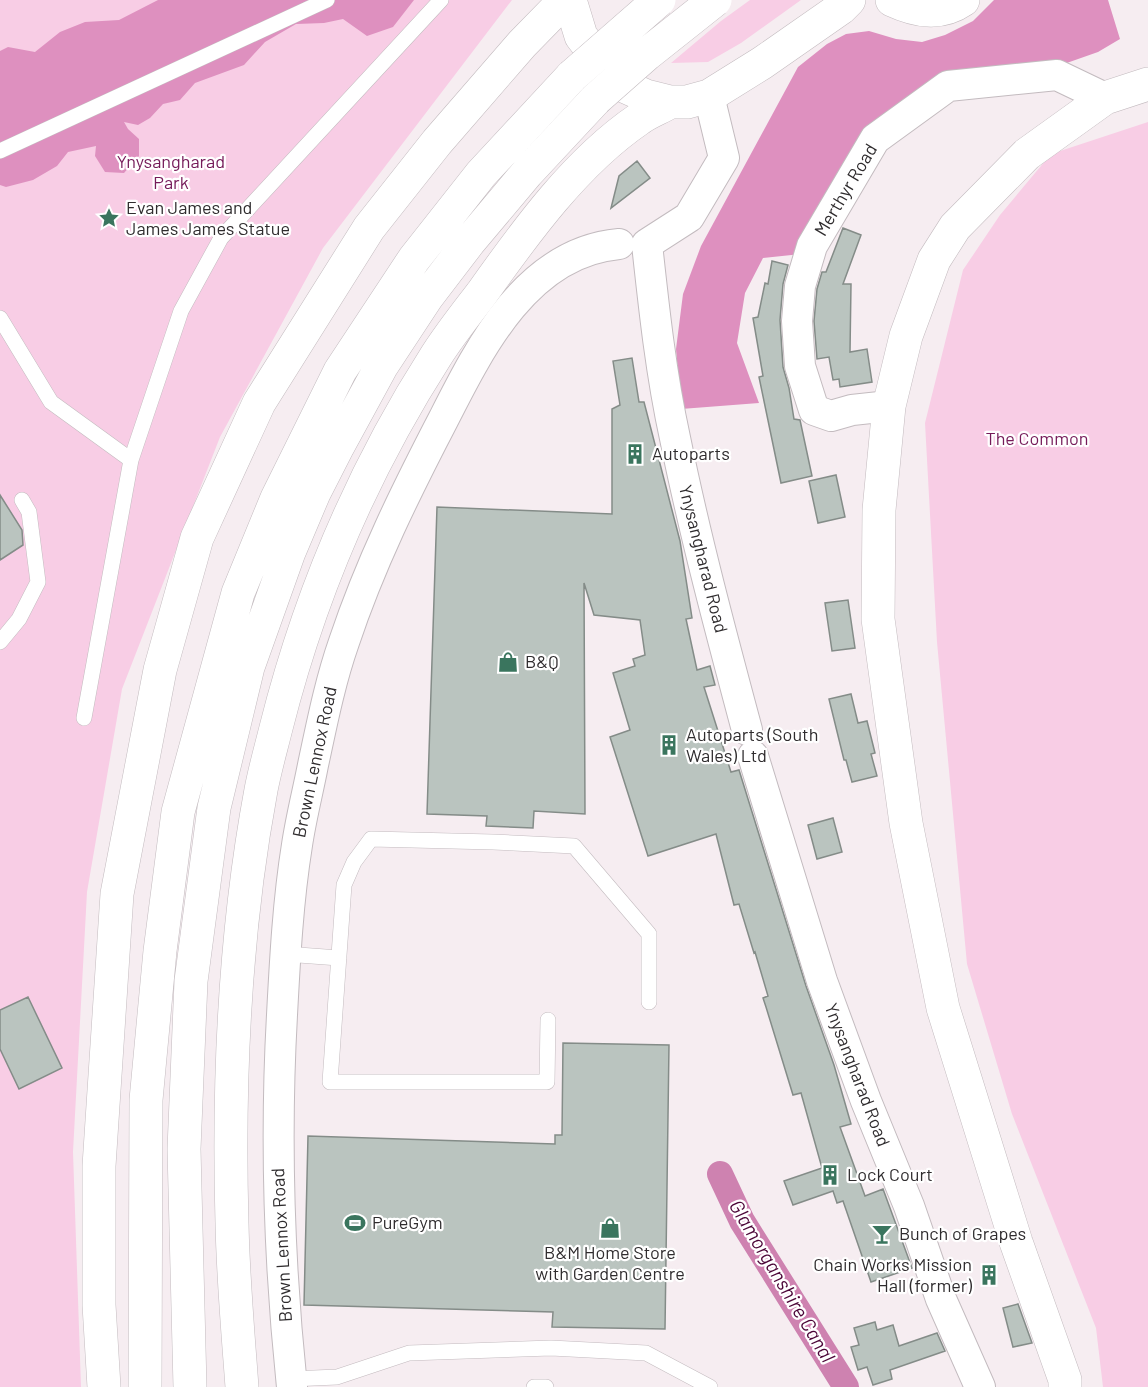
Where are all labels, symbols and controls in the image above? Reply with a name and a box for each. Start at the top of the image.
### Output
street label: Merthyr Road [809,139,881,240]
park label: Ynysangharad Park [117,150,225,193]
place label: Evan James and James James Statue [126,196,290,239]
place icon: Evan James and James James Statue [97,206,121,230]
park label: The Common [986,427,1088,449]
building icon: Autoparts [623,442,647,466]
place label: Autoparts [652,442,730,464]
street label: Ynysangharad Road [675,483,733,635]
shop icon: B&Q [496,650,520,674]
place label: B&Q [525,650,559,672]
street label: Brown Lennox Road [287,684,341,839]
place label: Autoparts (South Wales) Ltd [686,723,818,766]
building icon: Autoparts (South Wales) Ltd [657,733,681,757]
street label: Ynysangharad Road [820,1000,895,1149]
building icon: Lock Court [818,1163,842,1187]
place label: Lock Court [847,1163,933,1185]
street label: Brown Lennox Road [266,1168,296,1323]
water label: Glamorganshire Canal [725,1195,841,1367]
sports icon: PureGym [343,1211,367,1235]
place label: PureGym [372,1211,443,1233]
shop icon: B&M Home Store with Garden Centre [598,1216,622,1240]
bar icon: Bunch of Grapes [870,1222,894,1246]
place label: Bunch of Grapes [899,1222,1026,1244]
place label: B&M Home Store with Garden Centre [535,1241,685,1284]
place label: Chain Works Mission Hall (former) [813,1253,972,1296]
building icon: Chain Works Mission Hall (former) [977,1263,1001,1287]

